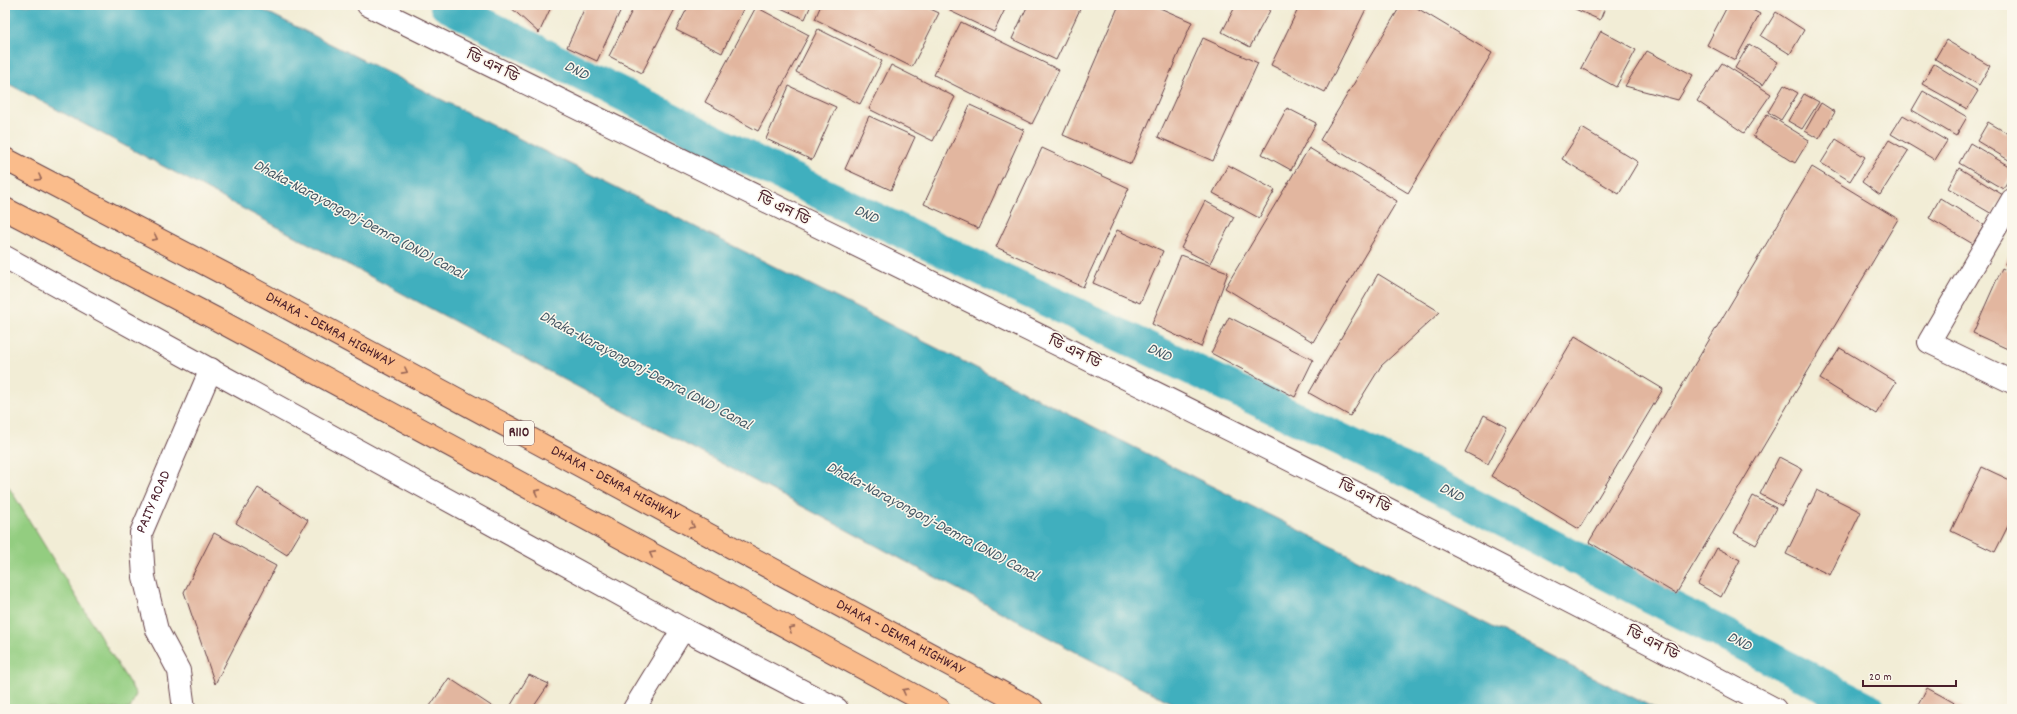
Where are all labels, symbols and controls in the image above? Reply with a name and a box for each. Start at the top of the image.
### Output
street label: ডি এন ডি [461,44,522,89]
water label: DND [560,55,594,88]
water label: Dhaka-Narayongonj-Demra (DND) Canal [249,154,470,286]
one-way arrow [35,173,42,181]
street label: ডি এন ডি [752,187,813,232]
water label: DND [850,199,884,231]
one-way arrow [150,233,158,241]
street label: DHAKA - DEMRA HIGHWAY [261,287,398,374]
water label: Dhaka-Narayongonj-Demra (DND) Canal [535,305,756,437]
street label: ডি এন ডি [1043,330,1104,375]
water label: DND [1143,337,1177,369]
one-way arrow [401,367,408,374]
road number: R110 [504,421,534,445]
street label: DHAKA - DEMRA HIGHWAY [547,440,683,528]
water label: Dhaka-Narayongonj-Demra (DND) Canal [822,456,1043,588]
street label: PAITY ROAD [131,467,177,537]
street label: ডি এন ডি [1333,474,1394,520]
water label: DND [1435,477,1469,510]
one-way arrow [534,490,541,497]
one-way arrow [688,521,695,529]
one-way arrow [648,551,656,559]
street label: DHAKA - DEMRA HIGHWAY [832,594,969,682]
street label: ডি এন ডি [1621,621,1682,667]
one-way arrow [788,626,795,634]
water label: DND [1723,626,1757,659]
scale bar [1863,662,1956,688]
text: 20 m [1869,669,1892,686]
one-way arrow [902,688,909,695]

